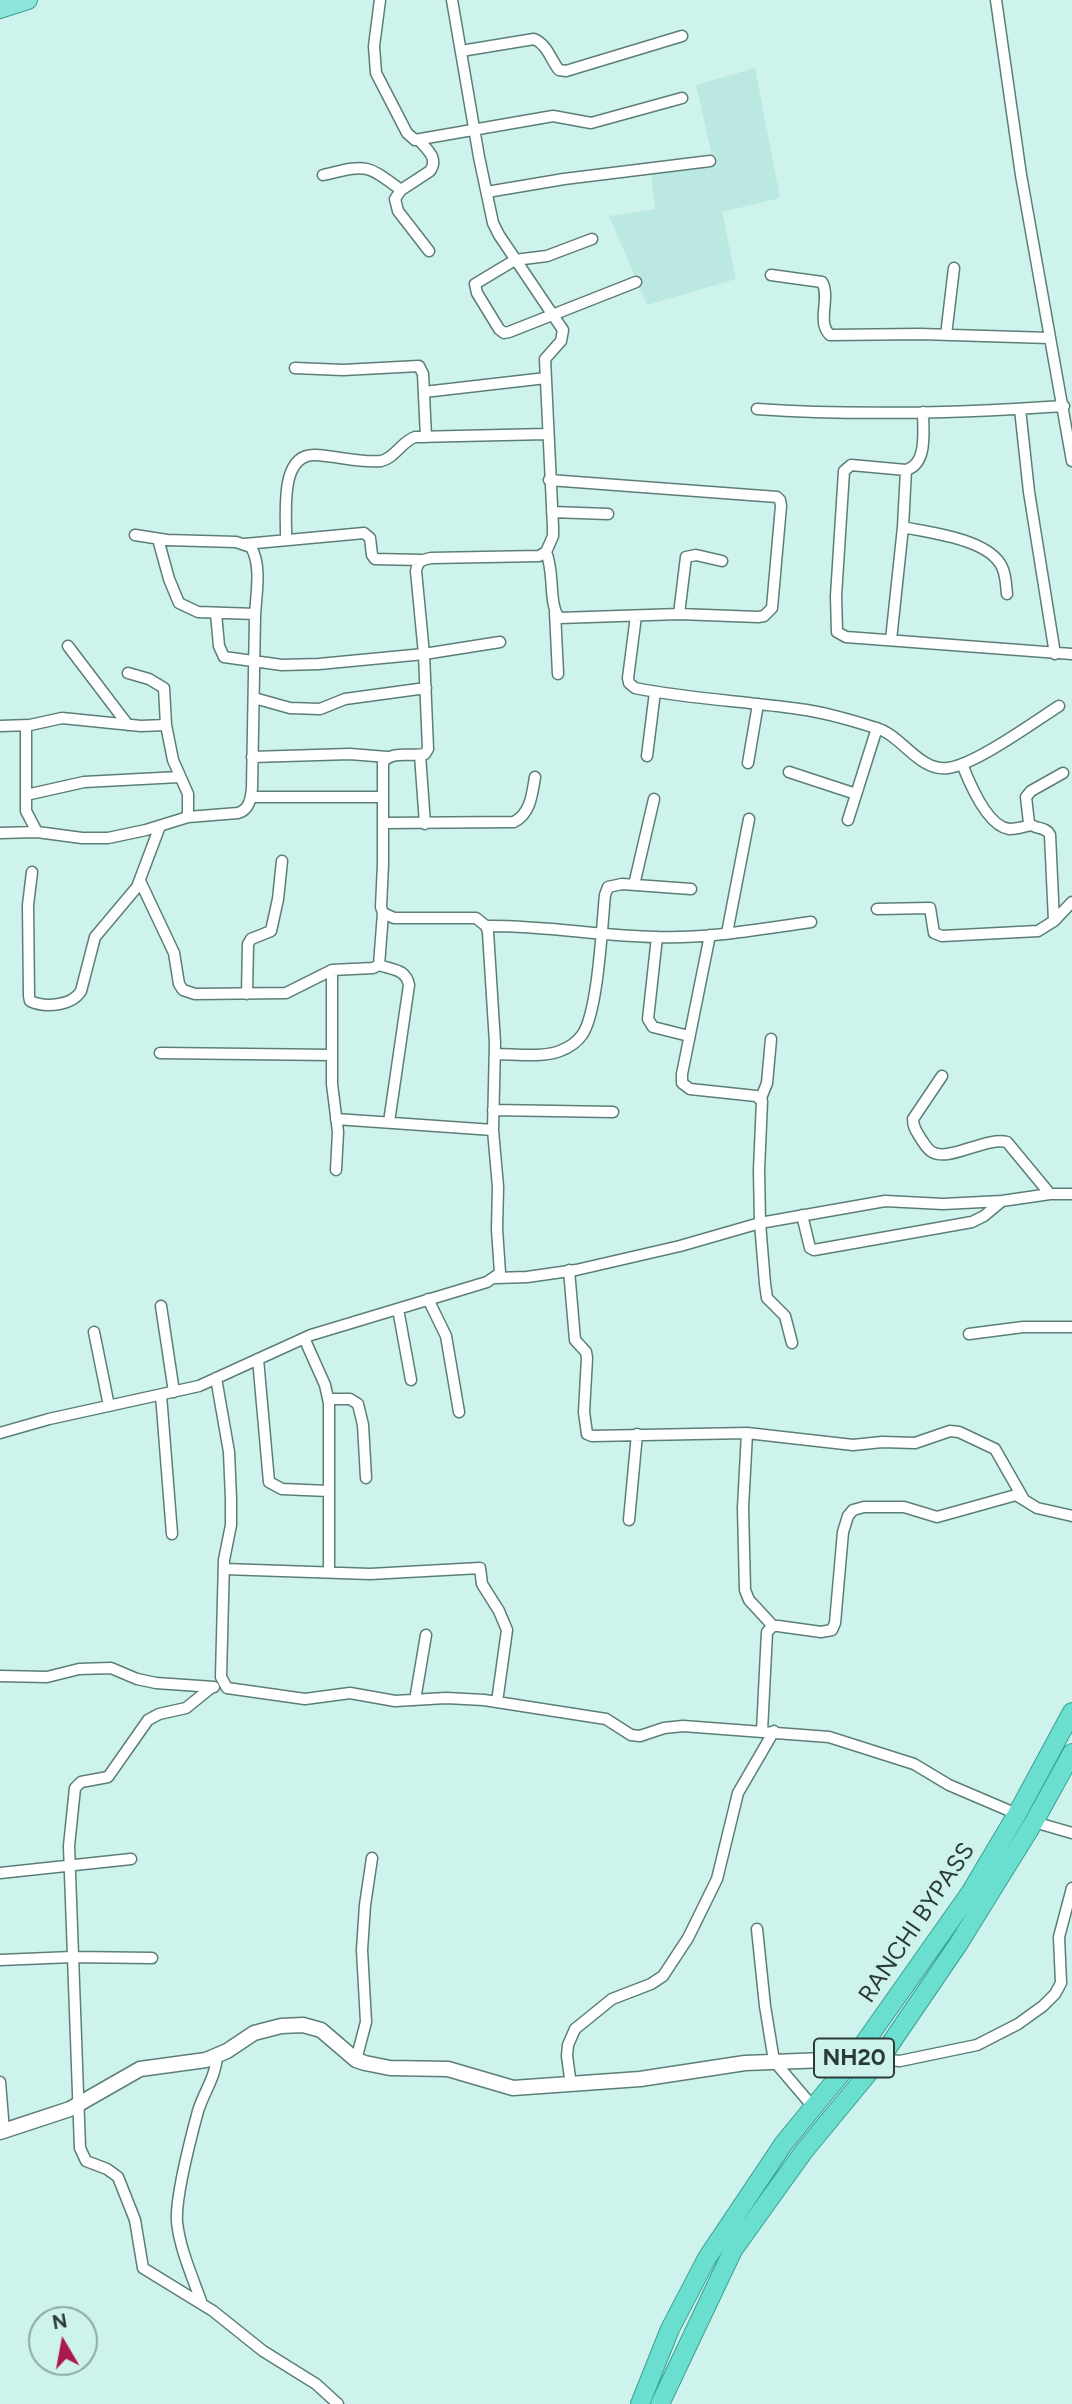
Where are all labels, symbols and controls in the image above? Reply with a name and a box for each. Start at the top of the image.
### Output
street label: RANCHI BYPASS [853,1838,981,2008]
road number: NH20 [814,2038,894,2078]
north arrow [28,2306,98,2376]
text: N [50,2309,69,2334]

